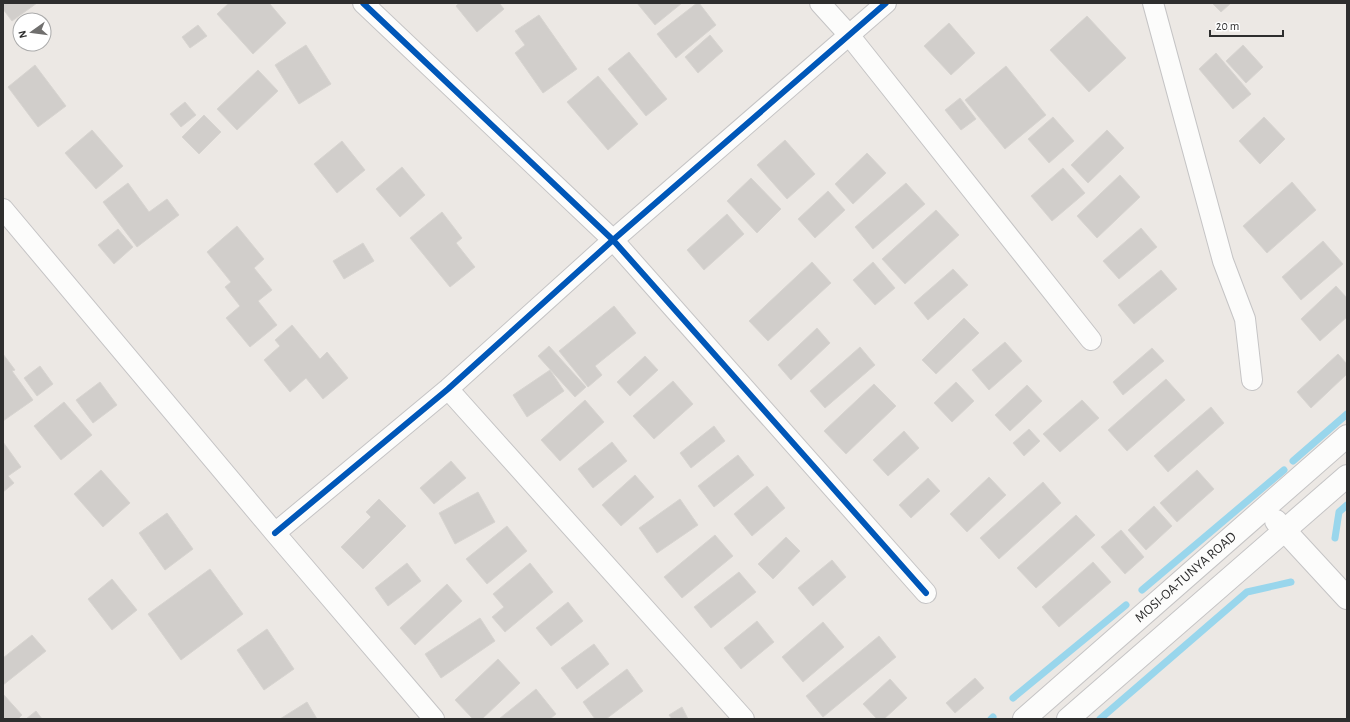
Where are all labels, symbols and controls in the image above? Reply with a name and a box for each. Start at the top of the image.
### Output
north arrow [12,12,52,52]
scale bar [1210,12,1283,38]
text: 20 m [1216,20,1239,32]
text: N [17,29,29,39]
street label: MOSI-OA-TUNYA ROAD [1132,529,1239,625]

